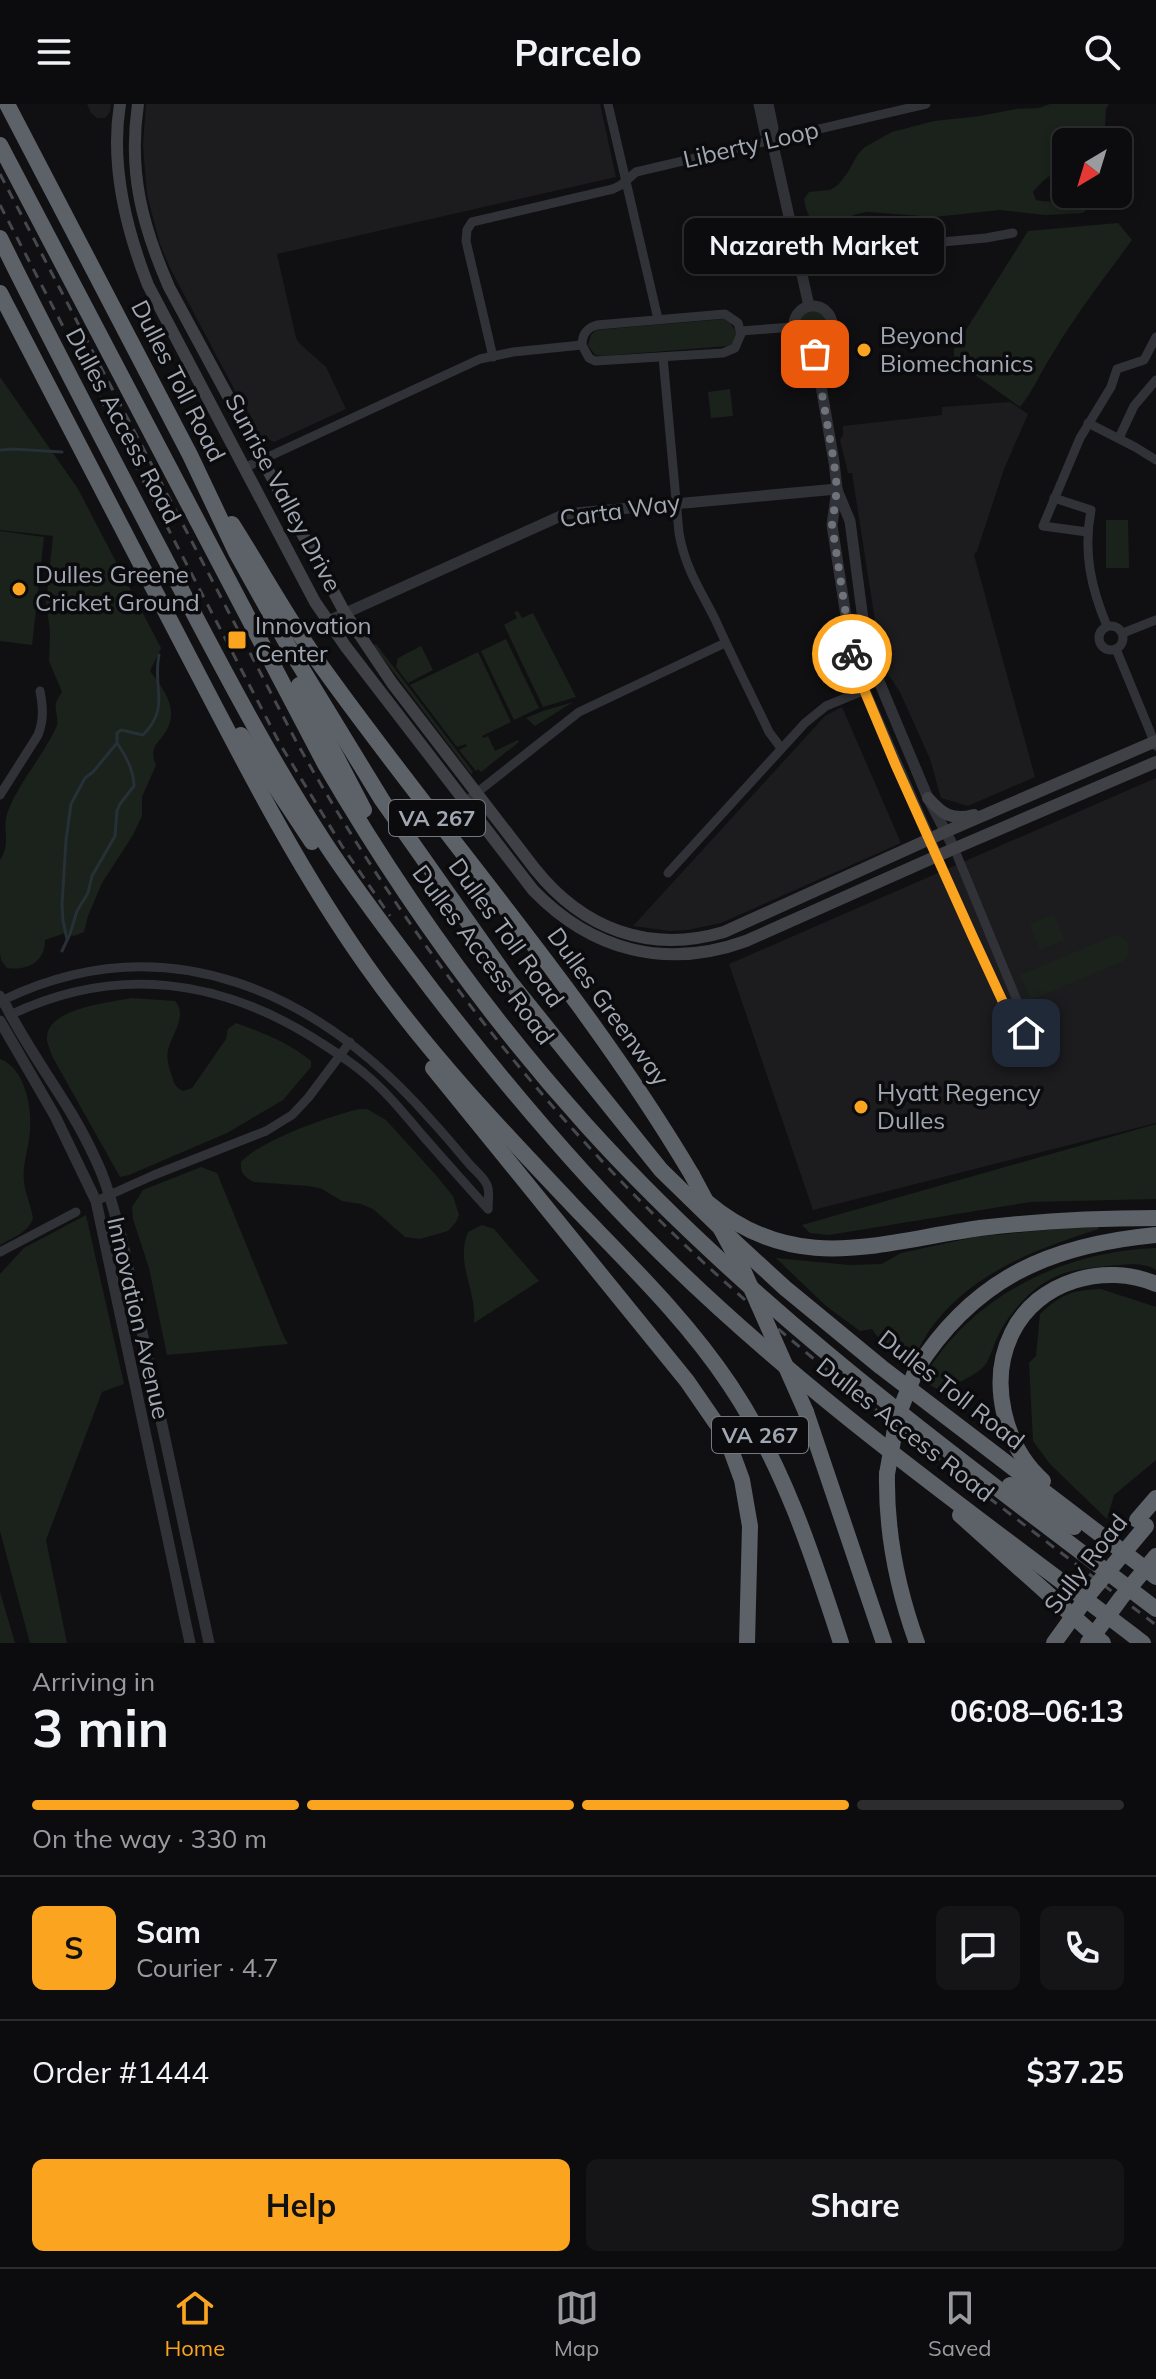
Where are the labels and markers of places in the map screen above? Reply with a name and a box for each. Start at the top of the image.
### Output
callout: Nazareth Market [685,218,945,274]
pin [781,320,849,388]
place label: Beyond Biomechanics [880,320,1034,378]
marker: Beyond Biomechanics [855,341,873,359]
place label: Dulles Greene Cricket Ground [35,559,200,617]
marker: Dulles Greene Cricket Ground [10,580,28,598]
place label: Innovation Center [255,610,372,668]
marker: Innovation Center [226,629,248,651]
pin [992,999,1060,1067]
place label: Hyatt Regency Dulles [877,1077,1041,1135]
marker: Hyatt Regency Dulles [852,1098,870,1116]

